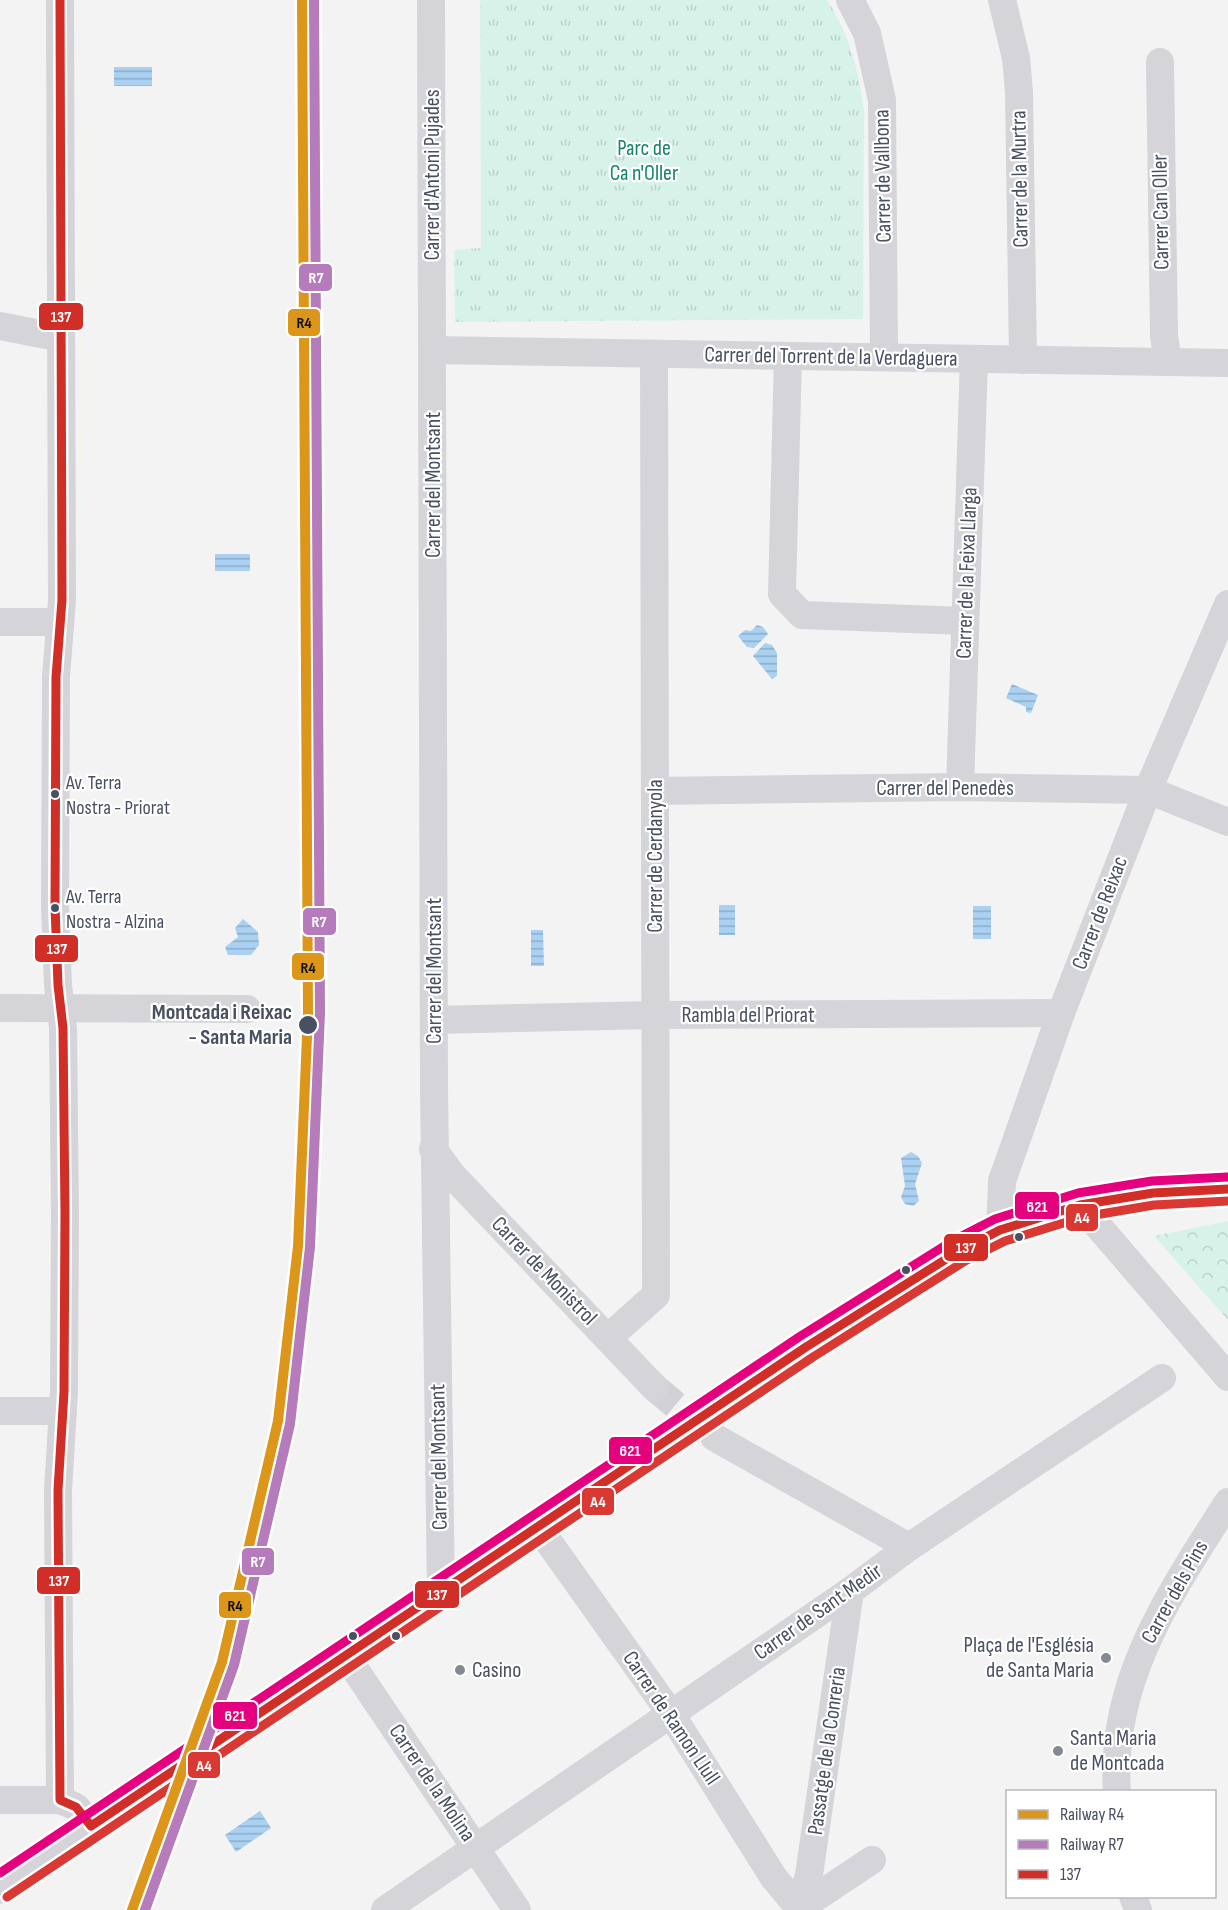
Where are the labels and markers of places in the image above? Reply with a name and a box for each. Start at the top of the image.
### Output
place label: Av. Terra Nostra - Priorat [65,771,170,820]
marker: Av. Terra Nostra - Priorat [49,788,61,800]
place label: Av. Terra Nostra - Alzina [65,885,164,934]
marker: Av. Terra Nostra - Alzina [49,902,61,914]
place label: Montcada i Reixac - Santa Maria [152,999,292,1051]
marker: Montcada i Reixac - Santa Maria [297,1014,319,1036]
unlabelled marker [1013,1231,1025,1243]
unlabelled marker [900,1264,912,1276]
unlabelled marker [347,1630,359,1642]
unlabelled marker [390,1630,402,1642]
place label: Plaça de l'Església de Santa Maria [964,1632,1094,1684]
marker: Plaça de l'Església de Santa Maria [1099,1651,1113,1665]
place label: Casino [472,1657,521,1684]
marker: Casino [453,1663,467,1677]
place label: Santa Maria de Montcada [1070,1725,1164,1777]
marker: Santa Maria de Montcada [1051,1744,1065,1758]

